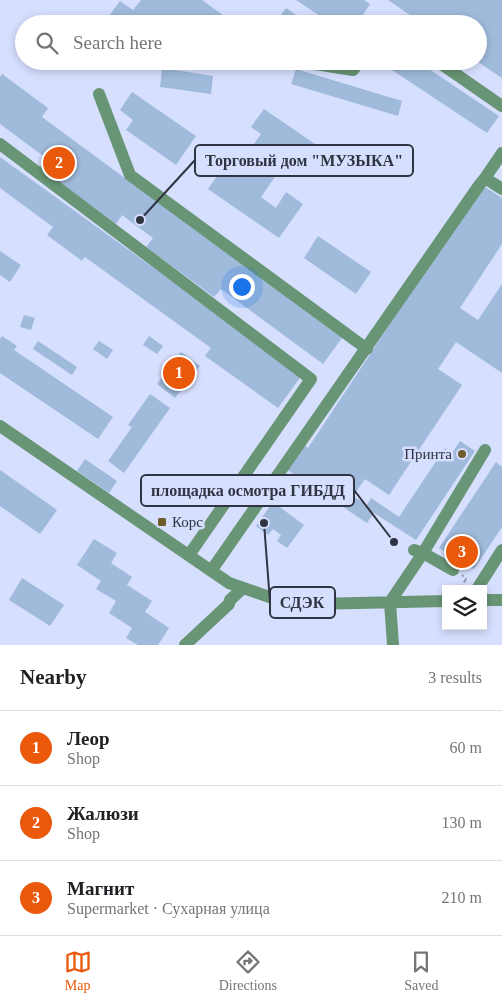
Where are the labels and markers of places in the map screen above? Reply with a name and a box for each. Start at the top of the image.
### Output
pin: 2 [43,144,75,182]
callout: Торговый дом "МУЗЫКА" [195,145,413,176]
pin: 1 [163,354,195,392]
place label: Принта [404,446,452,462]
marker: Принта [456,448,468,460]
callout: площадка осмотра ГИБДД [141,475,354,506]
place label: Корс [172,514,203,530]
marker: Корс [156,516,168,528]
pin: 3 [446,533,478,571]
callout: СДЭК [270,587,335,618]

